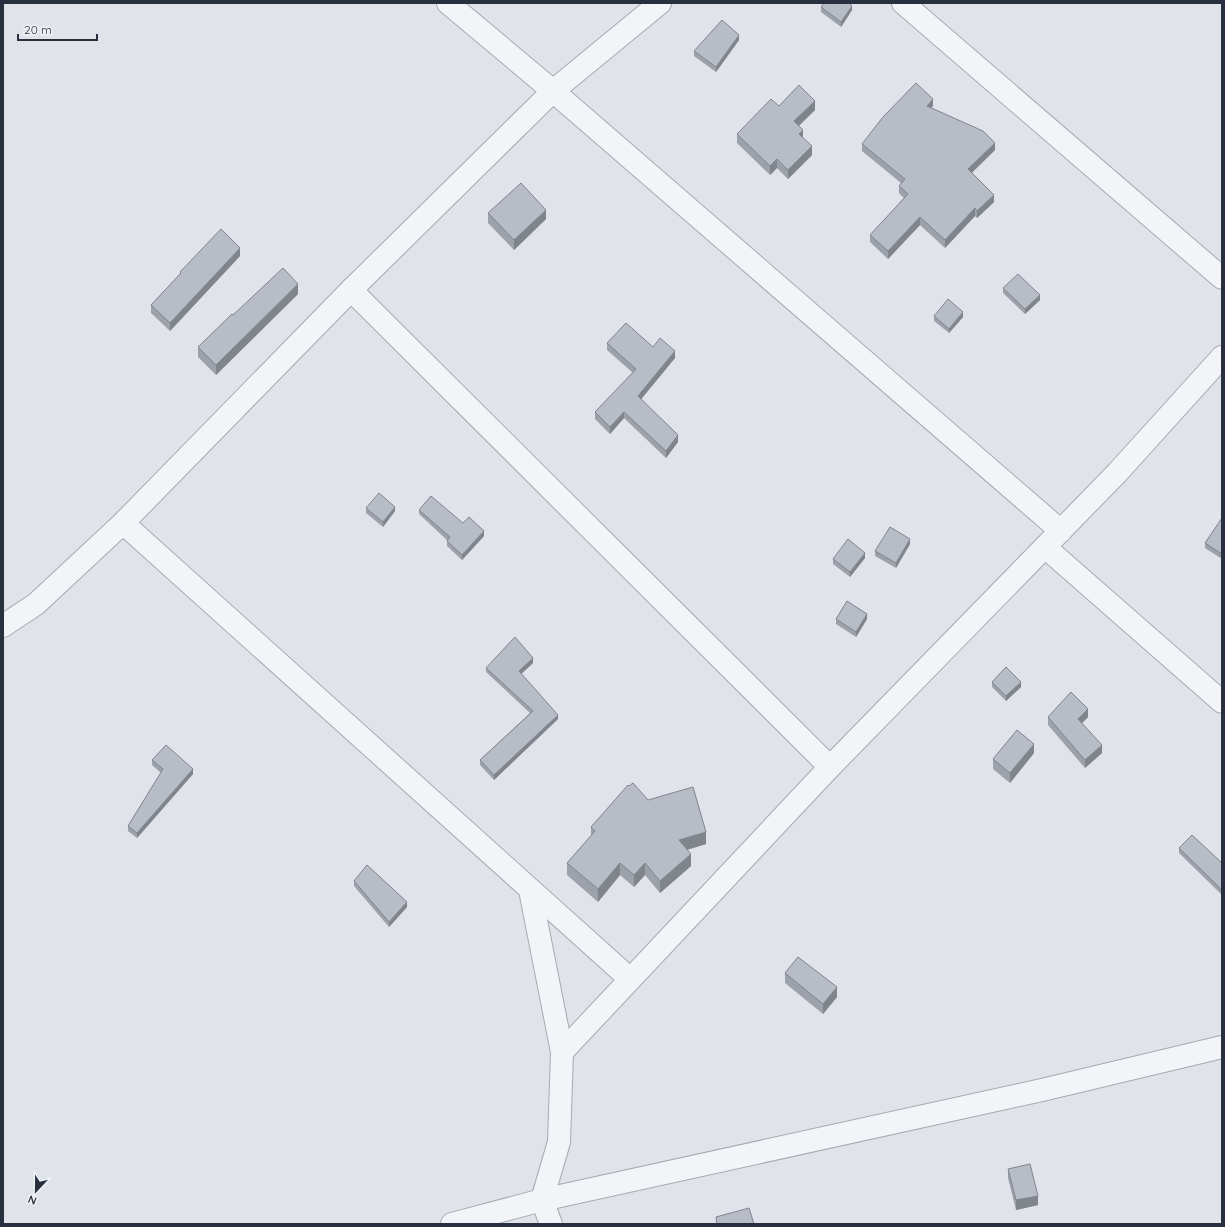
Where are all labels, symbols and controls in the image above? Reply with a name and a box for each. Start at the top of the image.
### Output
scale bar [18,16,97,42]
text: 20 m [24,22,52,37]
north arrow [16,1171,56,1211]
text: N [26,1192,39,1208]

